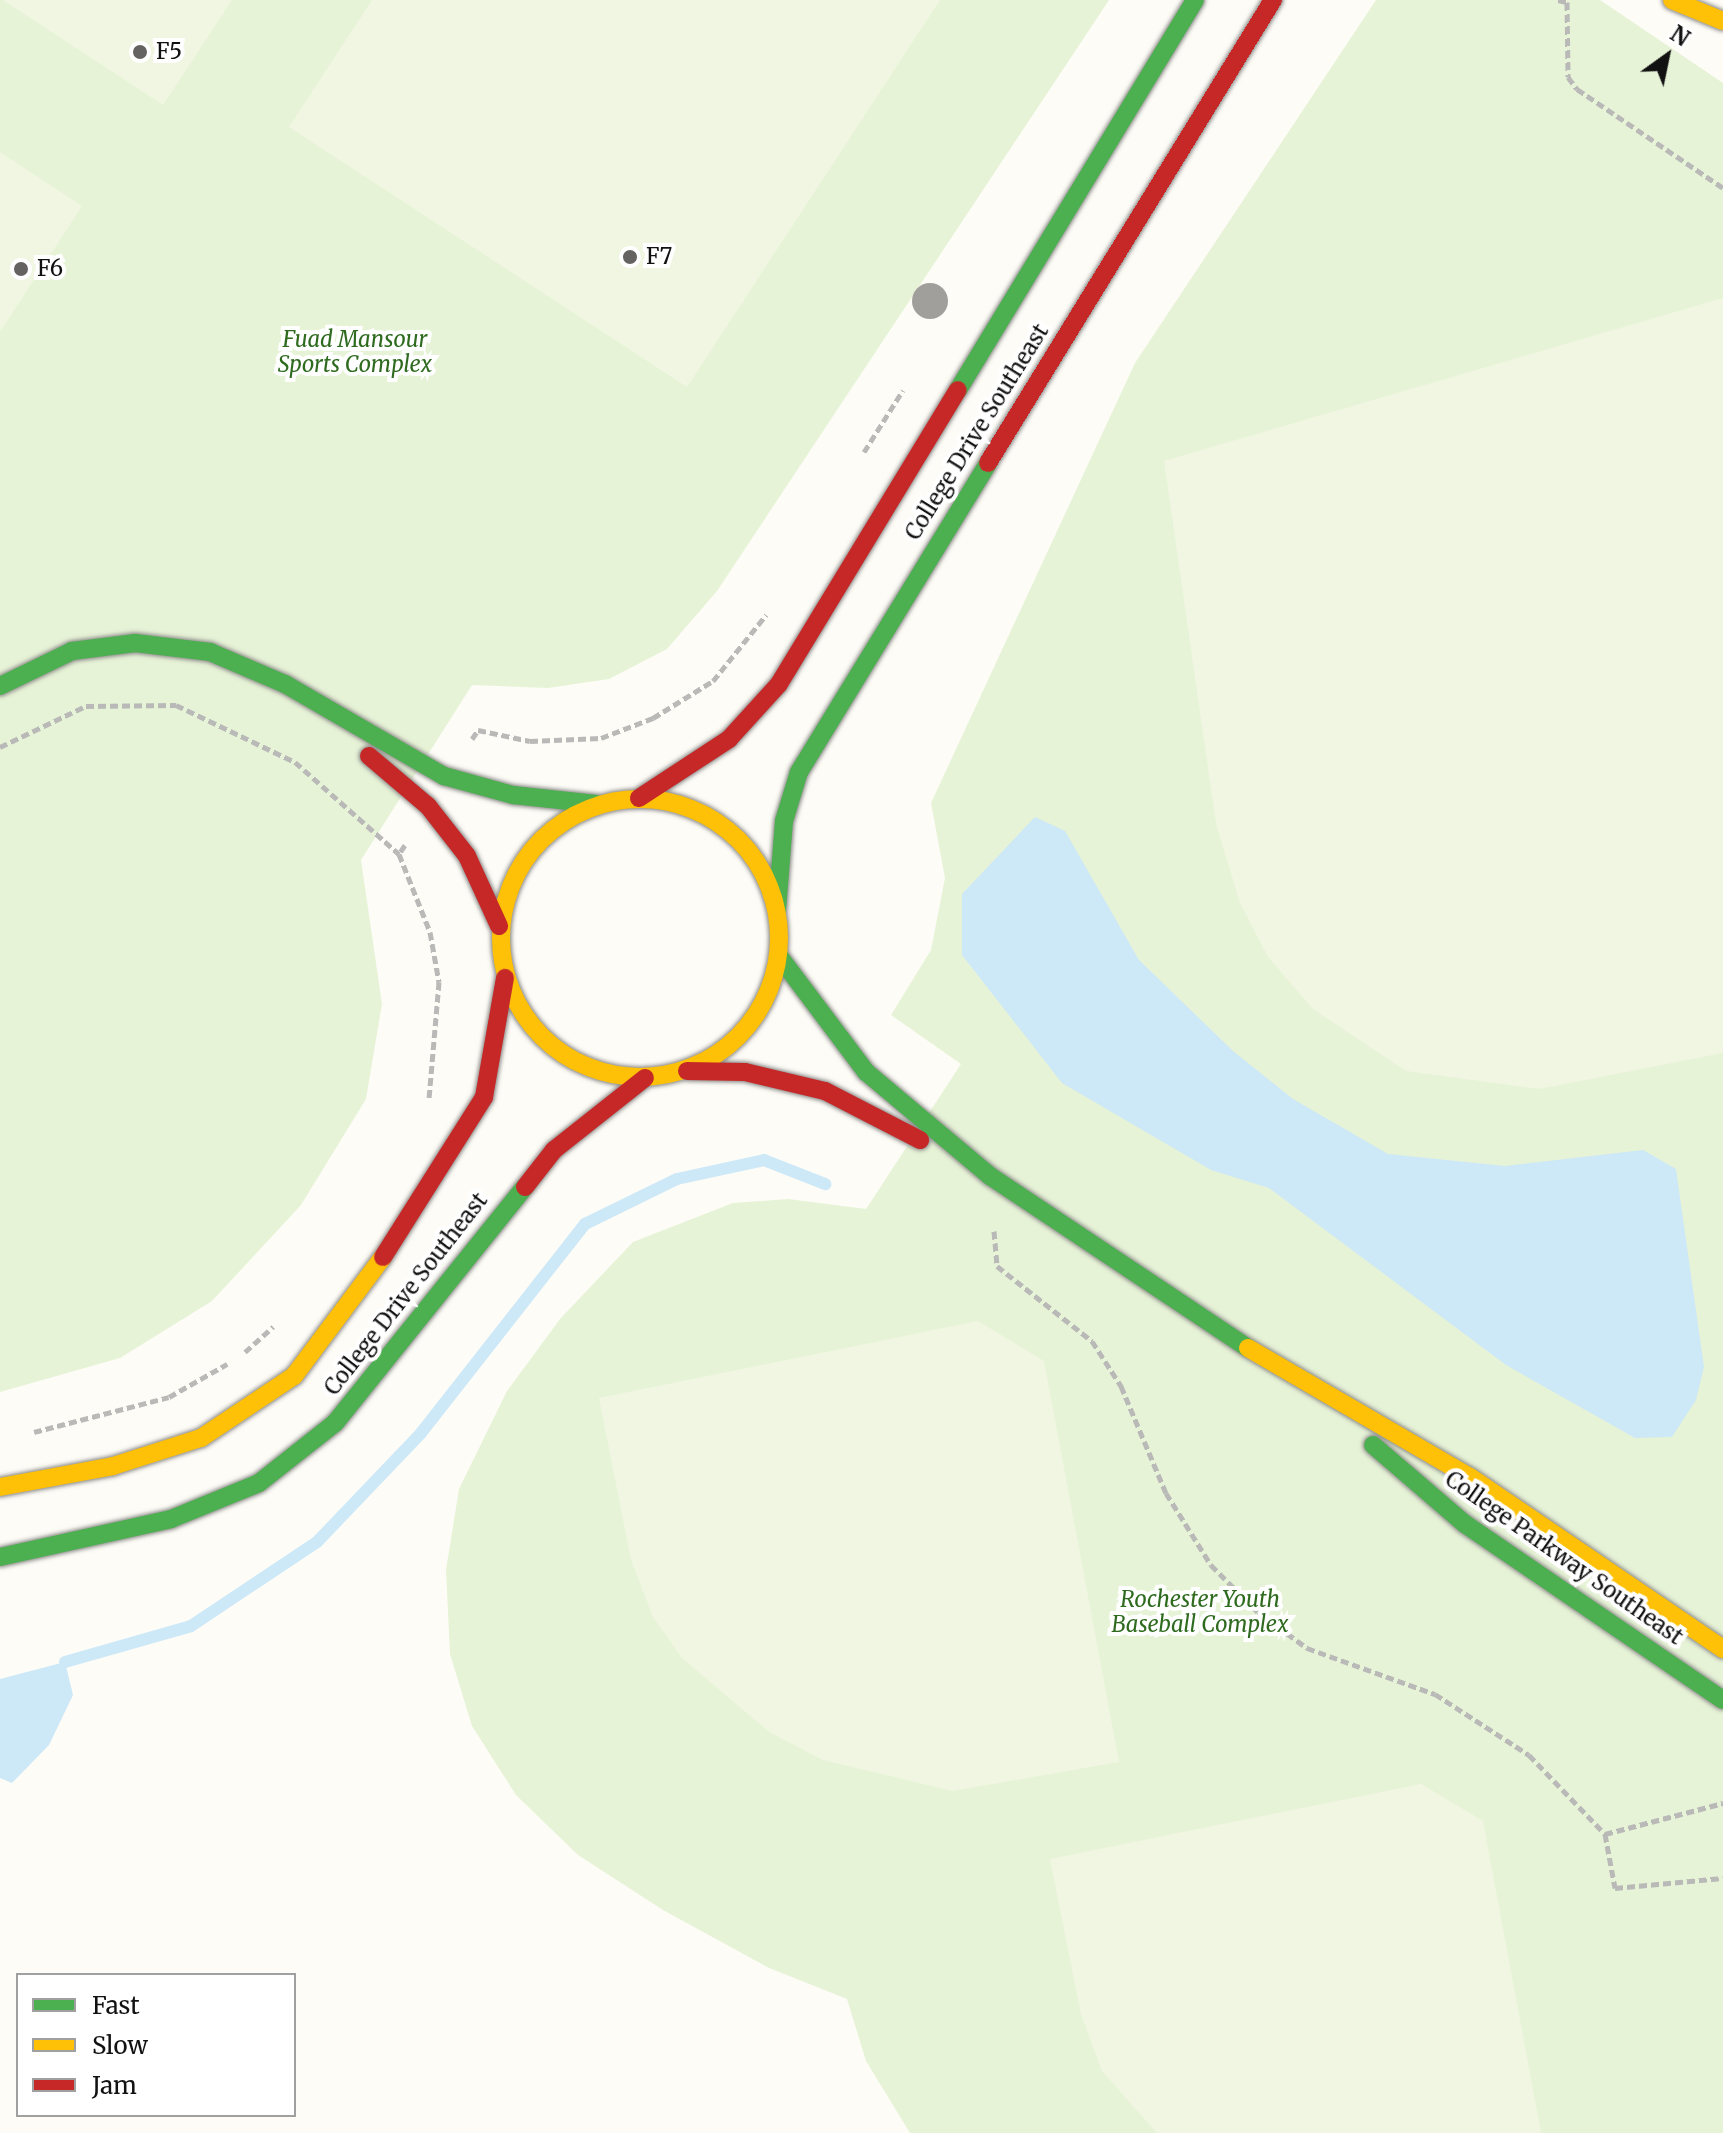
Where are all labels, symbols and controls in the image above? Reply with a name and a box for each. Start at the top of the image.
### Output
north arrow [1627,16,1707,96]
text: N [1665,19,1695,52]
place label: F5 [156,39,182,65]
marker: F5 [131,43,149,61]
place label: F7 [646,244,672,270]
marker: F7 [621,248,639,266]
place label: F6 [37,256,63,282]
marker: F6 [12,260,30,278]
street label: College Drive Southeast [900,319,1054,545]
park label: Fuad Mansour Sports Complex [278,326,432,378]
street label: College Drive Southeast [319,1188,493,1400]
street label: College Parkway Southeast [1440,1466,1688,1650]
park label: Rochester Youth Baseball Complex [1111,1586,1289,1638]
legend [16,1973,296,2117]
text: Fast [92,1990,140,2021]
text: Slow [92,2030,148,2061]
text: Jam [92,2070,137,2101]

